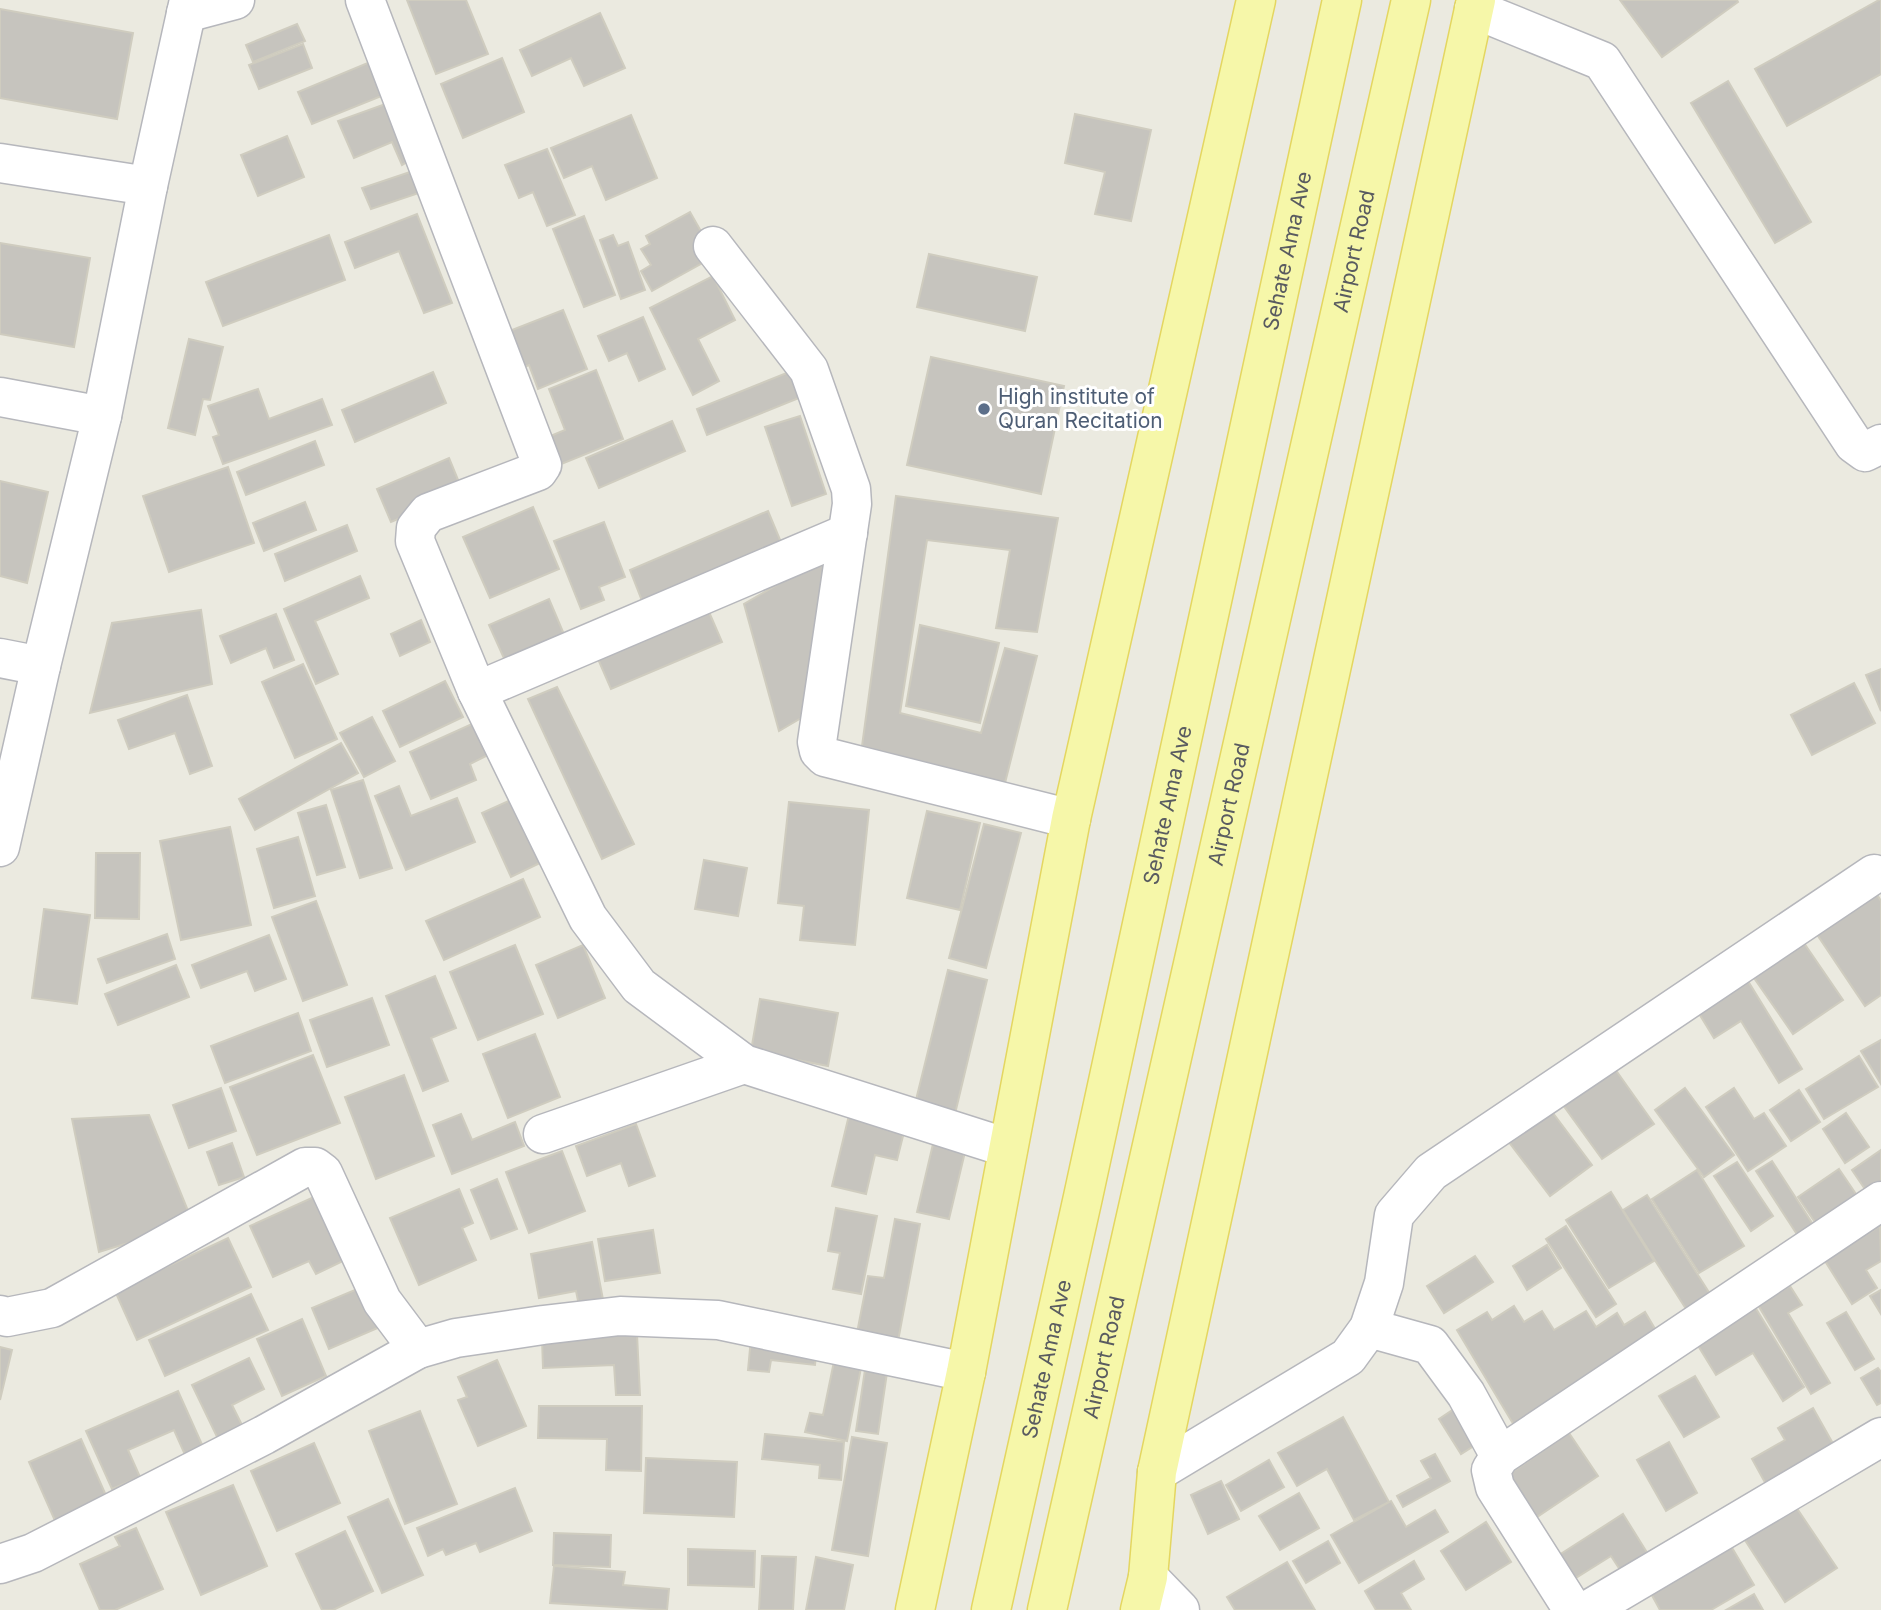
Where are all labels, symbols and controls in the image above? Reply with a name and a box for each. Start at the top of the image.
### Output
street label: Sehate Ama Ave [1258,169,1317,333]
street label: Airport Road [1328,187,1380,315]
place label: High institute of Quran Recitation [998,384,1163,433]
marker: High institute of Quran Recitation [976,401,992,417]
street label: Sehate Ama Ave [1138,723,1197,887]
street label: Airport Road [1203,740,1255,868]
street label: Sehate Ama Ave [1017,1277,1076,1441]
street label: Airport Road [1078,1294,1130,1421]

